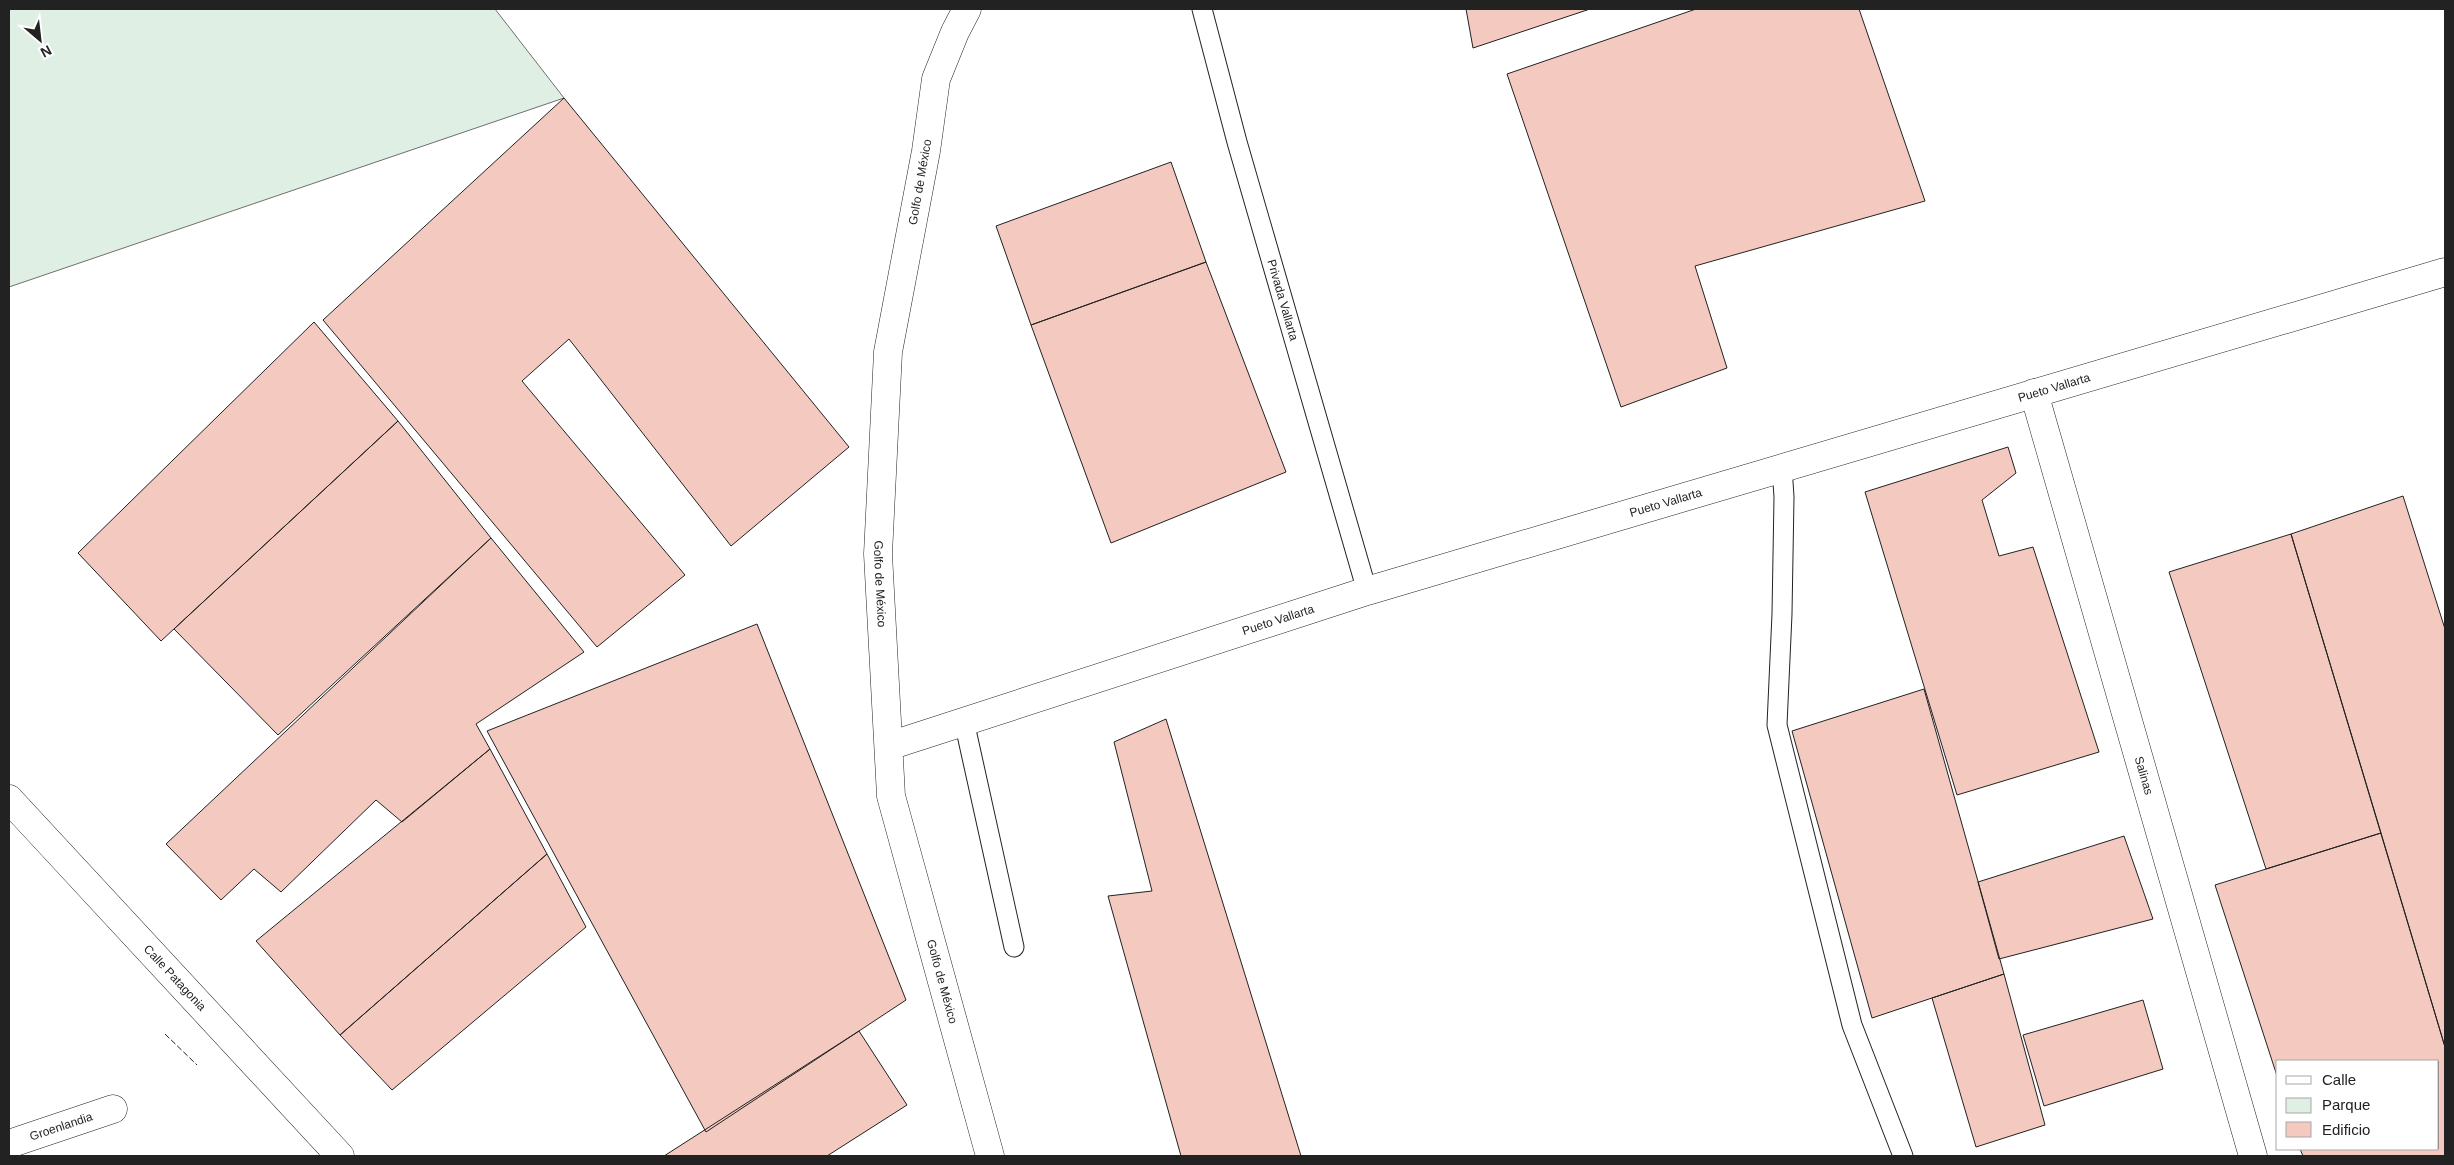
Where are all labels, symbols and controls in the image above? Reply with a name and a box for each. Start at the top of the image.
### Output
north arrow [15,15,65,65]
text: N [38,42,54,61]
street label: Golfo de México [906,138,934,226]
street label: Privada Vallarta [1264,258,1301,343]
street label: Pueto Vallarta [2016,370,2092,405]
street label: Pueto Vallarta [1628,485,1704,520]
street label: Golfo de México [871,540,889,628]
street label: Pueto Vallarta [1240,602,1316,638]
street label: Salinas [2132,755,2156,796]
street label: Golfo de México [924,938,960,1026]
street label: Calle Patagonia [141,942,209,1014]
legend [2276,1060,2439,1150]
text: Calle [2322,1071,2356,1088]
text: Parque [2322,1096,2370,1113]
street label: Groenlandia [28,1109,95,1144]
text: Edificio [2322,1121,2370,1138]

